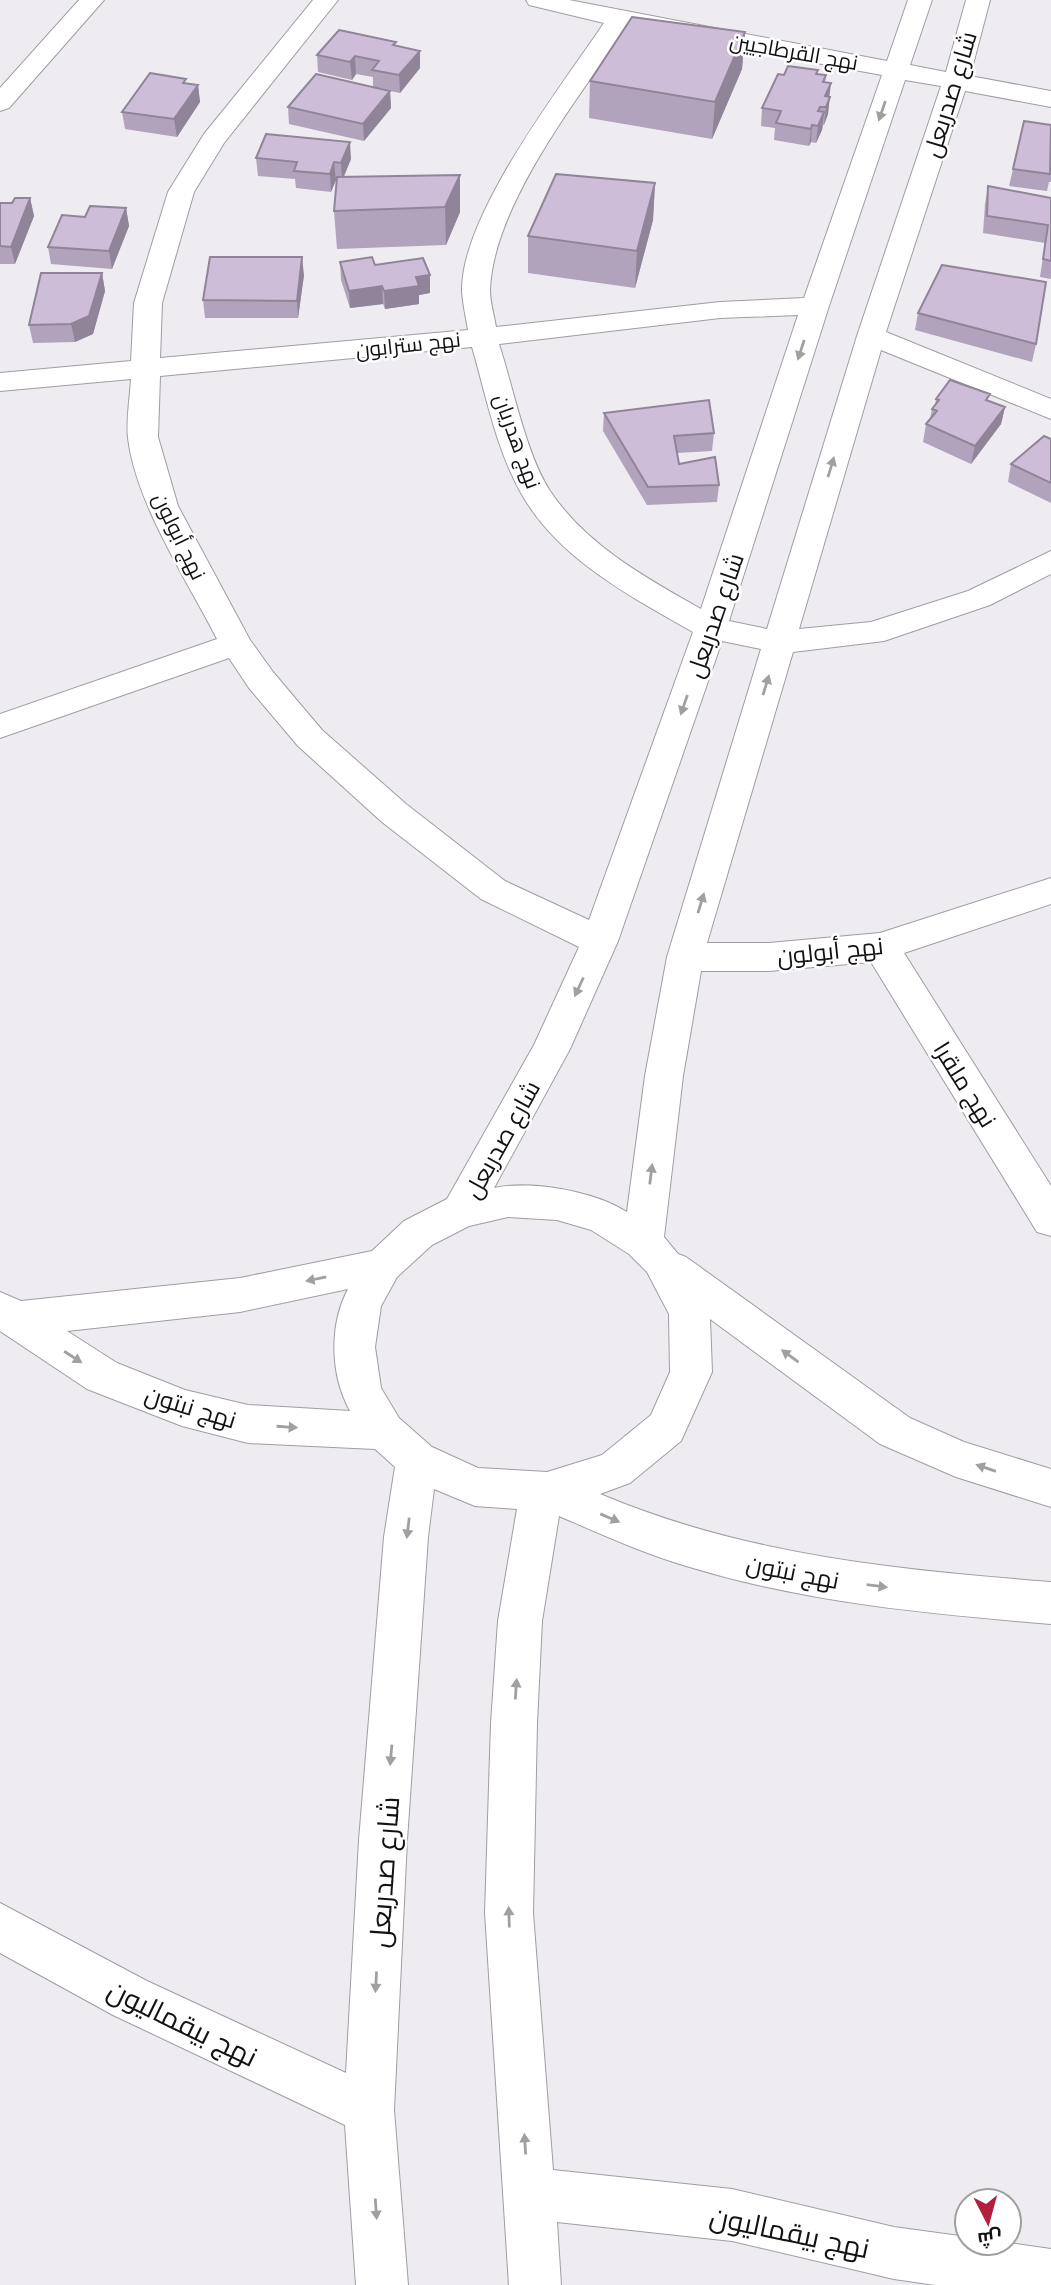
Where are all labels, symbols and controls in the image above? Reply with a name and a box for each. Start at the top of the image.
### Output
street label: نهج القرطاجيين [728,26,860,77]
street label: شارع صدربعل [914,27,985,161]
one-way arrow [876,101,887,122]
street label: نهج سترابون [354,325,462,364]
one-way arrow [795,339,806,360]
street label: نهج هدريان [487,390,548,493]
one-way arrow [827,456,837,477]
street label: نهج أبولون [146,488,213,585]
street label: شارع صدربعل [677,548,752,682]
one-way arrow [762,674,772,695]
one-way arrow [678,695,689,716]
one-way arrow [696,892,706,913]
street label: نهج أبولون [775,928,885,973]
one-way arrow [573,977,584,998]
street label: نهج ملقرا [926,1035,1005,1134]
street label: شارع صدربعل [455,1074,548,1204]
one-way arrow [646,1163,657,1185]
one-way arrow [305,1274,327,1285]
one-way arrow [781,1349,799,1364]
one-way arrow [64,1350,83,1363]
street label: نهج نبتون [141,1376,241,1436]
one-way arrow [276,1421,298,1432]
one-way arrow [975,1462,996,1473]
one-way arrow [600,1512,620,1524]
one-way arrow [402,1517,413,1539]
street label: نهج نبتون [744,1546,842,1597]
one-way arrow [866,1581,888,1592]
one-way arrow [510,1678,521,1700]
one-way arrow [385,1744,396,1766]
street label: شارع صدربعل [359,1795,408,1949]
one-way arrow [504,1905,515,1927]
street label: نهج بيقماليون [101,1969,264,2076]
one-way arrow [370,1971,381,1993]
one-way arrow [519,2132,530,2154]
north arrow [953,2187,1023,2257]
street label: نهج بيقماليون [706,2196,873,2267]
one-way arrow [371,2198,382,2220]
text: ش [976,2225,1003,2253]

